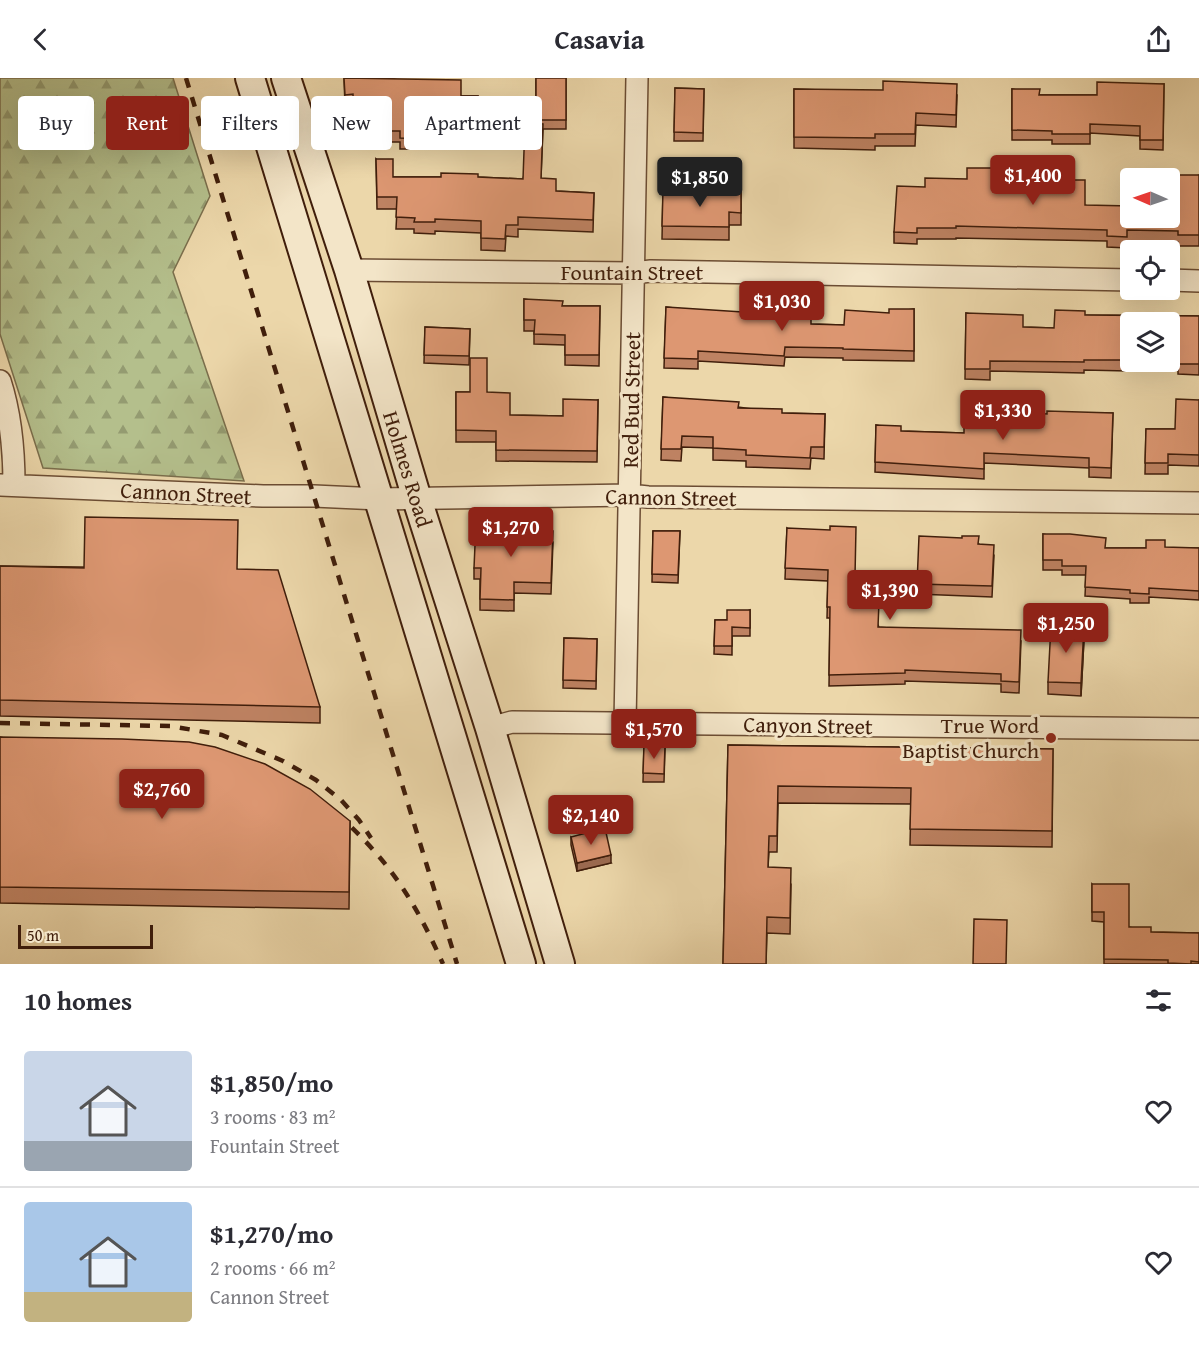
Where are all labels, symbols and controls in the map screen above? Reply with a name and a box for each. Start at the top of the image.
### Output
text: Casavia [554,19,645,59]
icon: back [24,23,57,56]
icon: share [1142,23,1175,56]
chip: Buy [18,96,94,150]
chip: Rent [106,96,189,150]
chip: Filters [201,96,299,150]
chip: New [311,96,392,150]
chip: Apartment [404,96,542,150]
pin: $1,400 [984,155,1082,206]
pin: $1,850 [651,157,749,208]
text: $1,400 [1004,160,1062,189]
text: $1,850 [671,162,729,191]
north arrow [1120,168,1180,228]
map controls [1120,168,1180,372]
button: locate [1120,240,1180,300]
street label: Fountain Street [561,256,704,288]
pin: $1,030 [733,281,831,332]
text: $1,030 [753,286,811,315]
button: layers [1120,312,1180,372]
street label: Red Bud Street [614,331,648,468]
pin: $1,330 [954,390,1052,441]
text: $1,330 [974,395,1032,424]
street label: Holmes Road [375,407,441,531]
street label: Cannon Street [120,474,253,512]
street label: Cannon Street [605,480,737,514]
pin: $1,270 [462,507,560,558]
text: $1,270 [482,512,540,541]
pin: $1,390 [841,570,939,621]
text: $1,390 [861,575,919,604]
pin: $1,250 [1017,603,1115,654]
text: $1,250 [1037,608,1095,637]
street label: Canyon Street [743,708,873,742]
pin: $1,570 [605,709,703,760]
place label: True Word Baptist Church [902,709,1040,766]
text: $1,570 [625,714,683,743]
marker: True Word Baptist Church [1044,731,1058,745]
pin: $2,760 [113,769,211,820]
text: $2,760 [133,774,191,803]
pin: $2,140 [542,795,640,846]
text: $2,140 [562,800,620,829]
scale bar [18,922,153,950]
text: 50 m [27,923,59,947]
text: 10 homes [24,981,132,1020]
icon: filters [1142,984,1175,1017]
text: $1,850/mo [210,1063,333,1102]
icon: home [72,1075,144,1147]
icon: heart [1142,1095,1175,1128]
text: 3 rooms · 83 m² [210,1102,336,1131]
text: Fountain Street [210,1131,340,1160]
text: $1,270/mo [210,1214,333,1253]
icon: home [72,1226,144,1298]
icon: heart [1142,1246,1175,1279]
text: 2 rooms · 66 m² [210,1253,336,1282]
text: Cannon Street [210,1282,329,1311]

